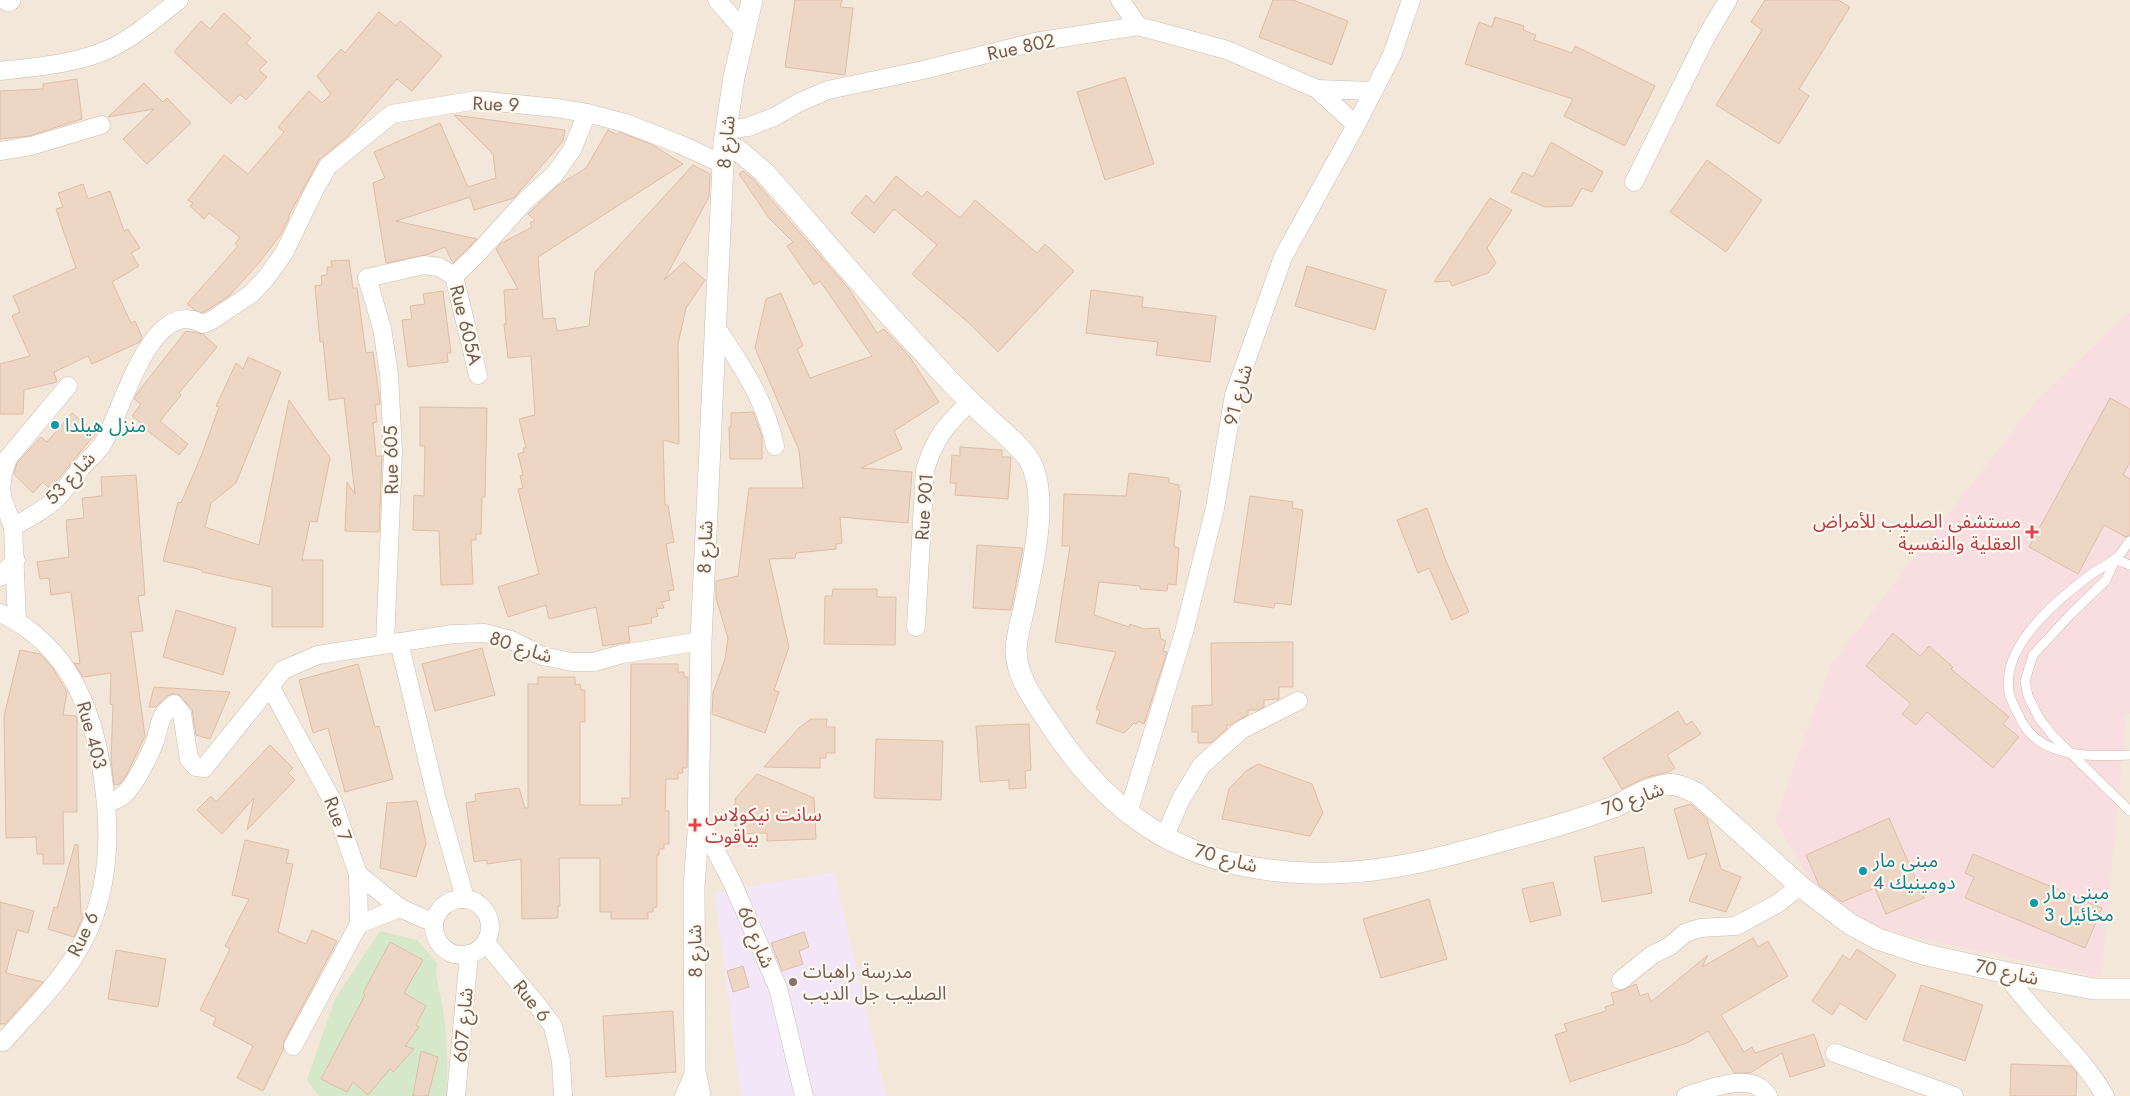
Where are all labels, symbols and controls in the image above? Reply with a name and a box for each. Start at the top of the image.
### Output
street label: Rue 802 [985,27,1057,67]
street label: Rue 9 [472,90,520,118]
street label: شارع 8 [710,114,742,170]
street label: Rue 605A [443,282,489,368]
street label: شارع 91 [1217,361,1259,429]
place label: منزل هيلدا [65,412,146,439]
marker: منزل هيلدا [49,419,61,431]
street label: Rue 605 [377,425,405,495]
street label: شارع 53 [38,445,102,511]
street label: Rue 901 [908,473,940,541]
place label: مستشفى الصليب للأمراض العقلية والنفسية [1813,508,2021,557]
street label: شارع 8 [691,520,719,574]
marker: مستشفى الصليب للأمراض العقلية والنفسية [2025,525,2039,539]
street label: شارع 80 [486,624,556,670]
street label: Rue 403 [70,698,114,772]
street label: شارع 70 [1598,775,1668,823]
street label: Rue 7 [317,793,359,845]
place label: سانت نيكولاس بياقوت [705,801,822,850]
marker: سانت نيكولاس بياقوت [689,819,701,831]
street label: شارع 70 [1192,837,1260,879]
place label: مبنى مار دومينيك 4 [1872,847,1956,896]
marker: مبنى مار دومينيك 4 [1857,865,1869,877]
place label: مبنى مار مخائيل 3 [2043,879,2114,928]
marker: مبنى مار مخائيل 3 [2028,897,2040,909]
street label: شارع 60 [731,902,781,972]
street label: Rue 6 [61,907,105,961]
street label: شارع 8 [681,924,709,978]
street label: شارع 70 [1973,952,2041,992]
place label: مدرسة راهبات الصليب جل الديب [803,958,947,1007]
street label: Rue 6 [507,974,557,1028]
marker: مدرسة راهبات الصليب جل الديب [787,976,799,988]
street label: شارع 607 [446,986,480,1064]

